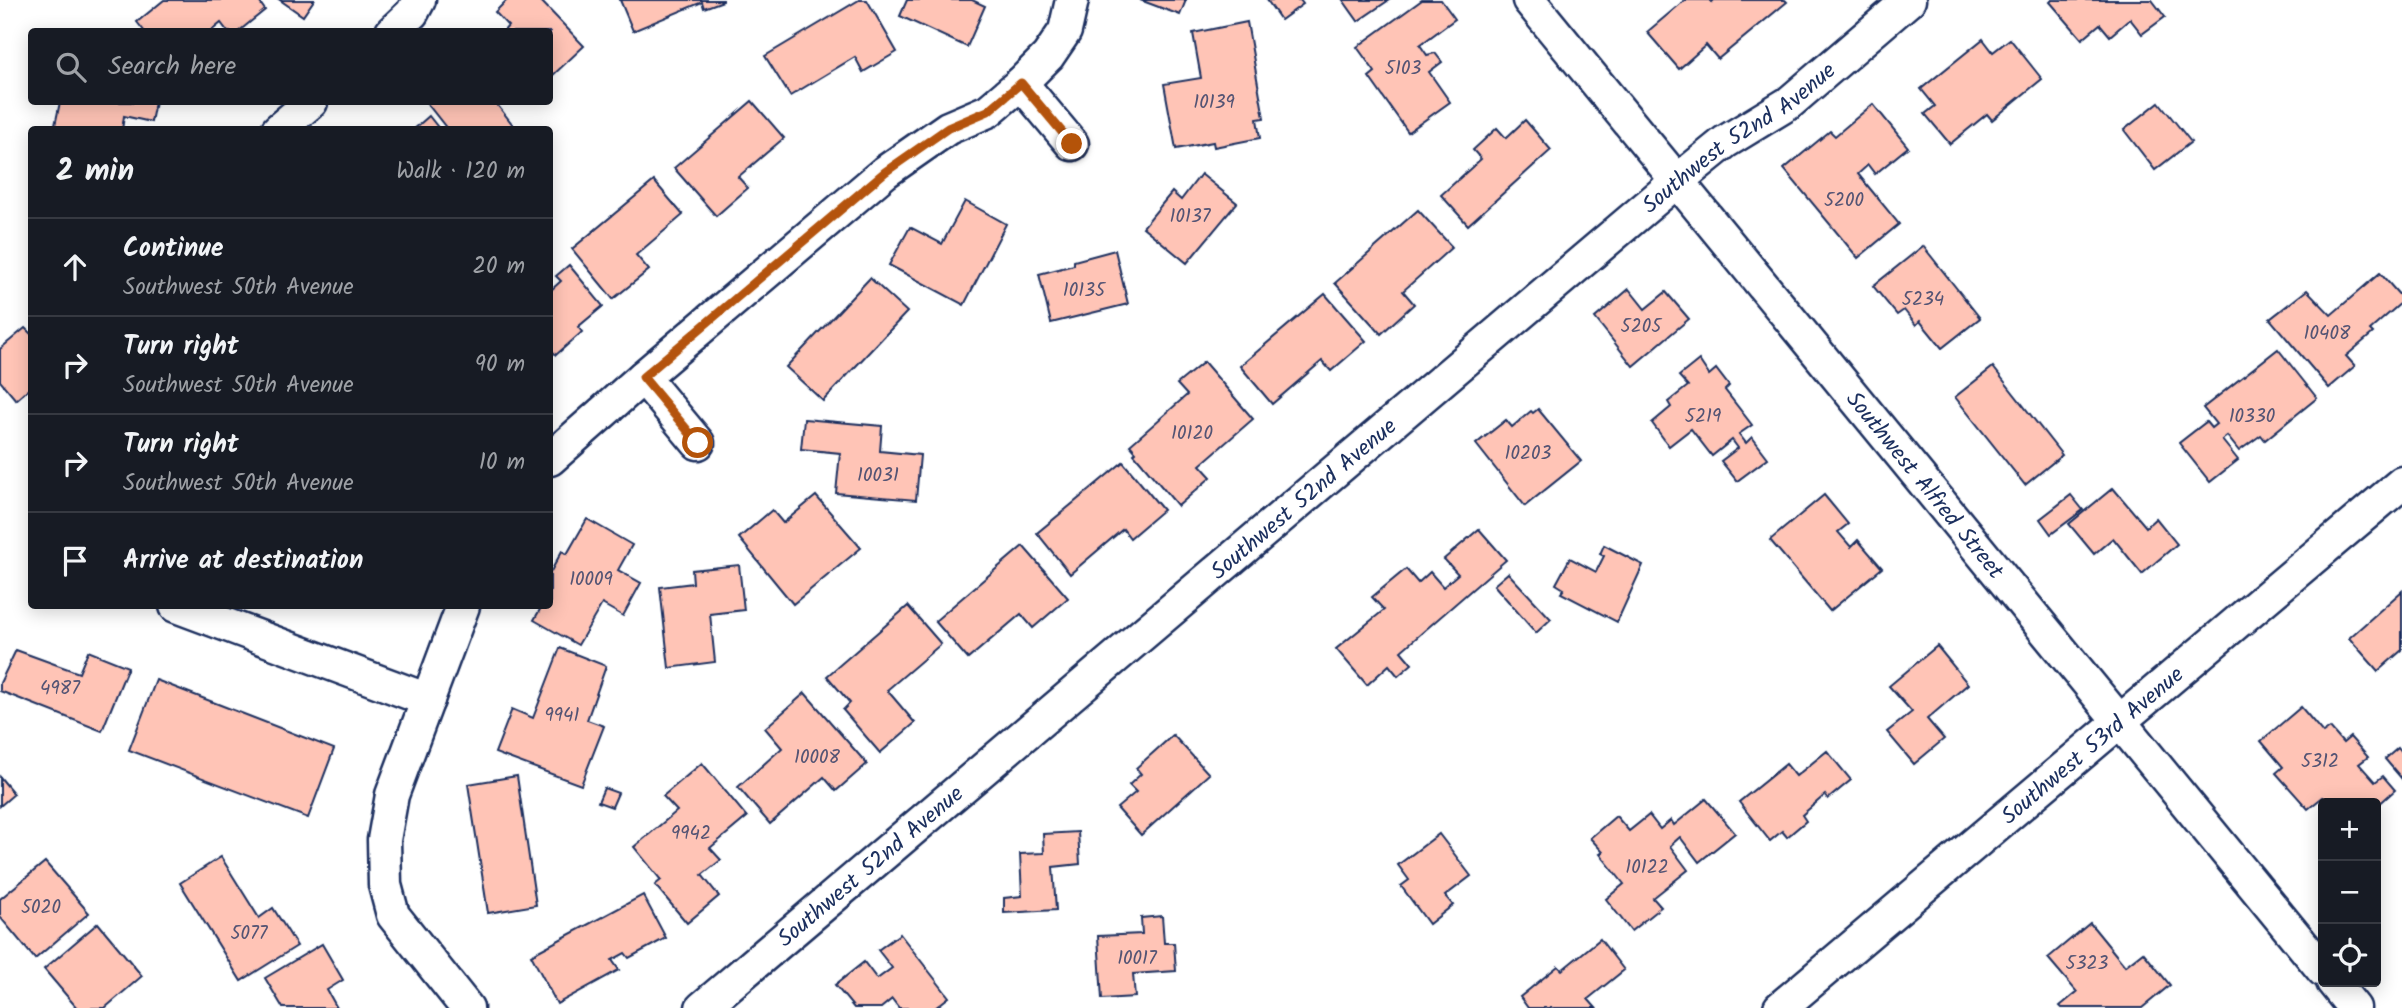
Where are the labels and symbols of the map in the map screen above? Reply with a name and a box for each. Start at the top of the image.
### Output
house number: 5103 [1385,54,1421,84]
street label: Southwest 52nd Avenue [1635,54,1845,223]
house number: 10139 [1193,88,1235,118]
route end [1056,128,1087,159]
house number: 5200 [1824,186,1864,216]
house number: 10137 [1169,202,1212,232]
house number: 10135 [1063,276,1107,306]
house number: 5234 [1902,285,1944,315]
house number: 5205 [1621,312,1663,342]
house number: 10408 [2304,319,2351,349]
street label: Southwest Alfred Street [1836,384,2013,589]
house number: 5219 [1685,402,1721,432]
house number: 10330 [2229,402,2275,432]
street label: Southwest 52nd Avenue [1203,410,1406,590]
house number: 10120 [1171,419,1213,449]
route start [682,427,713,458]
house number: 10203 [1505,439,1552,469]
house number: 10031 [857,461,899,491]
house number: 10009 [569,565,613,595]
street label: Southwest 53rd Avenue [1993,658,2193,834]
house number: 4987 [40,674,81,704]
house number: 9941 [545,701,580,731]
house number: 10008 [794,743,841,773]
house number: 5312 [2301,747,2339,777]
street label: Southwest 52nd Avenue [770,777,972,957]
house number: 9942 [671,819,711,849]
house number: 10122 [1625,853,1669,883]
house number: 5020 [21,893,61,923]
house number: 5077 [230,919,269,949]
house number: 10017 [1117,944,1158,974]
house number: 5323 [2066,949,2109,979]

